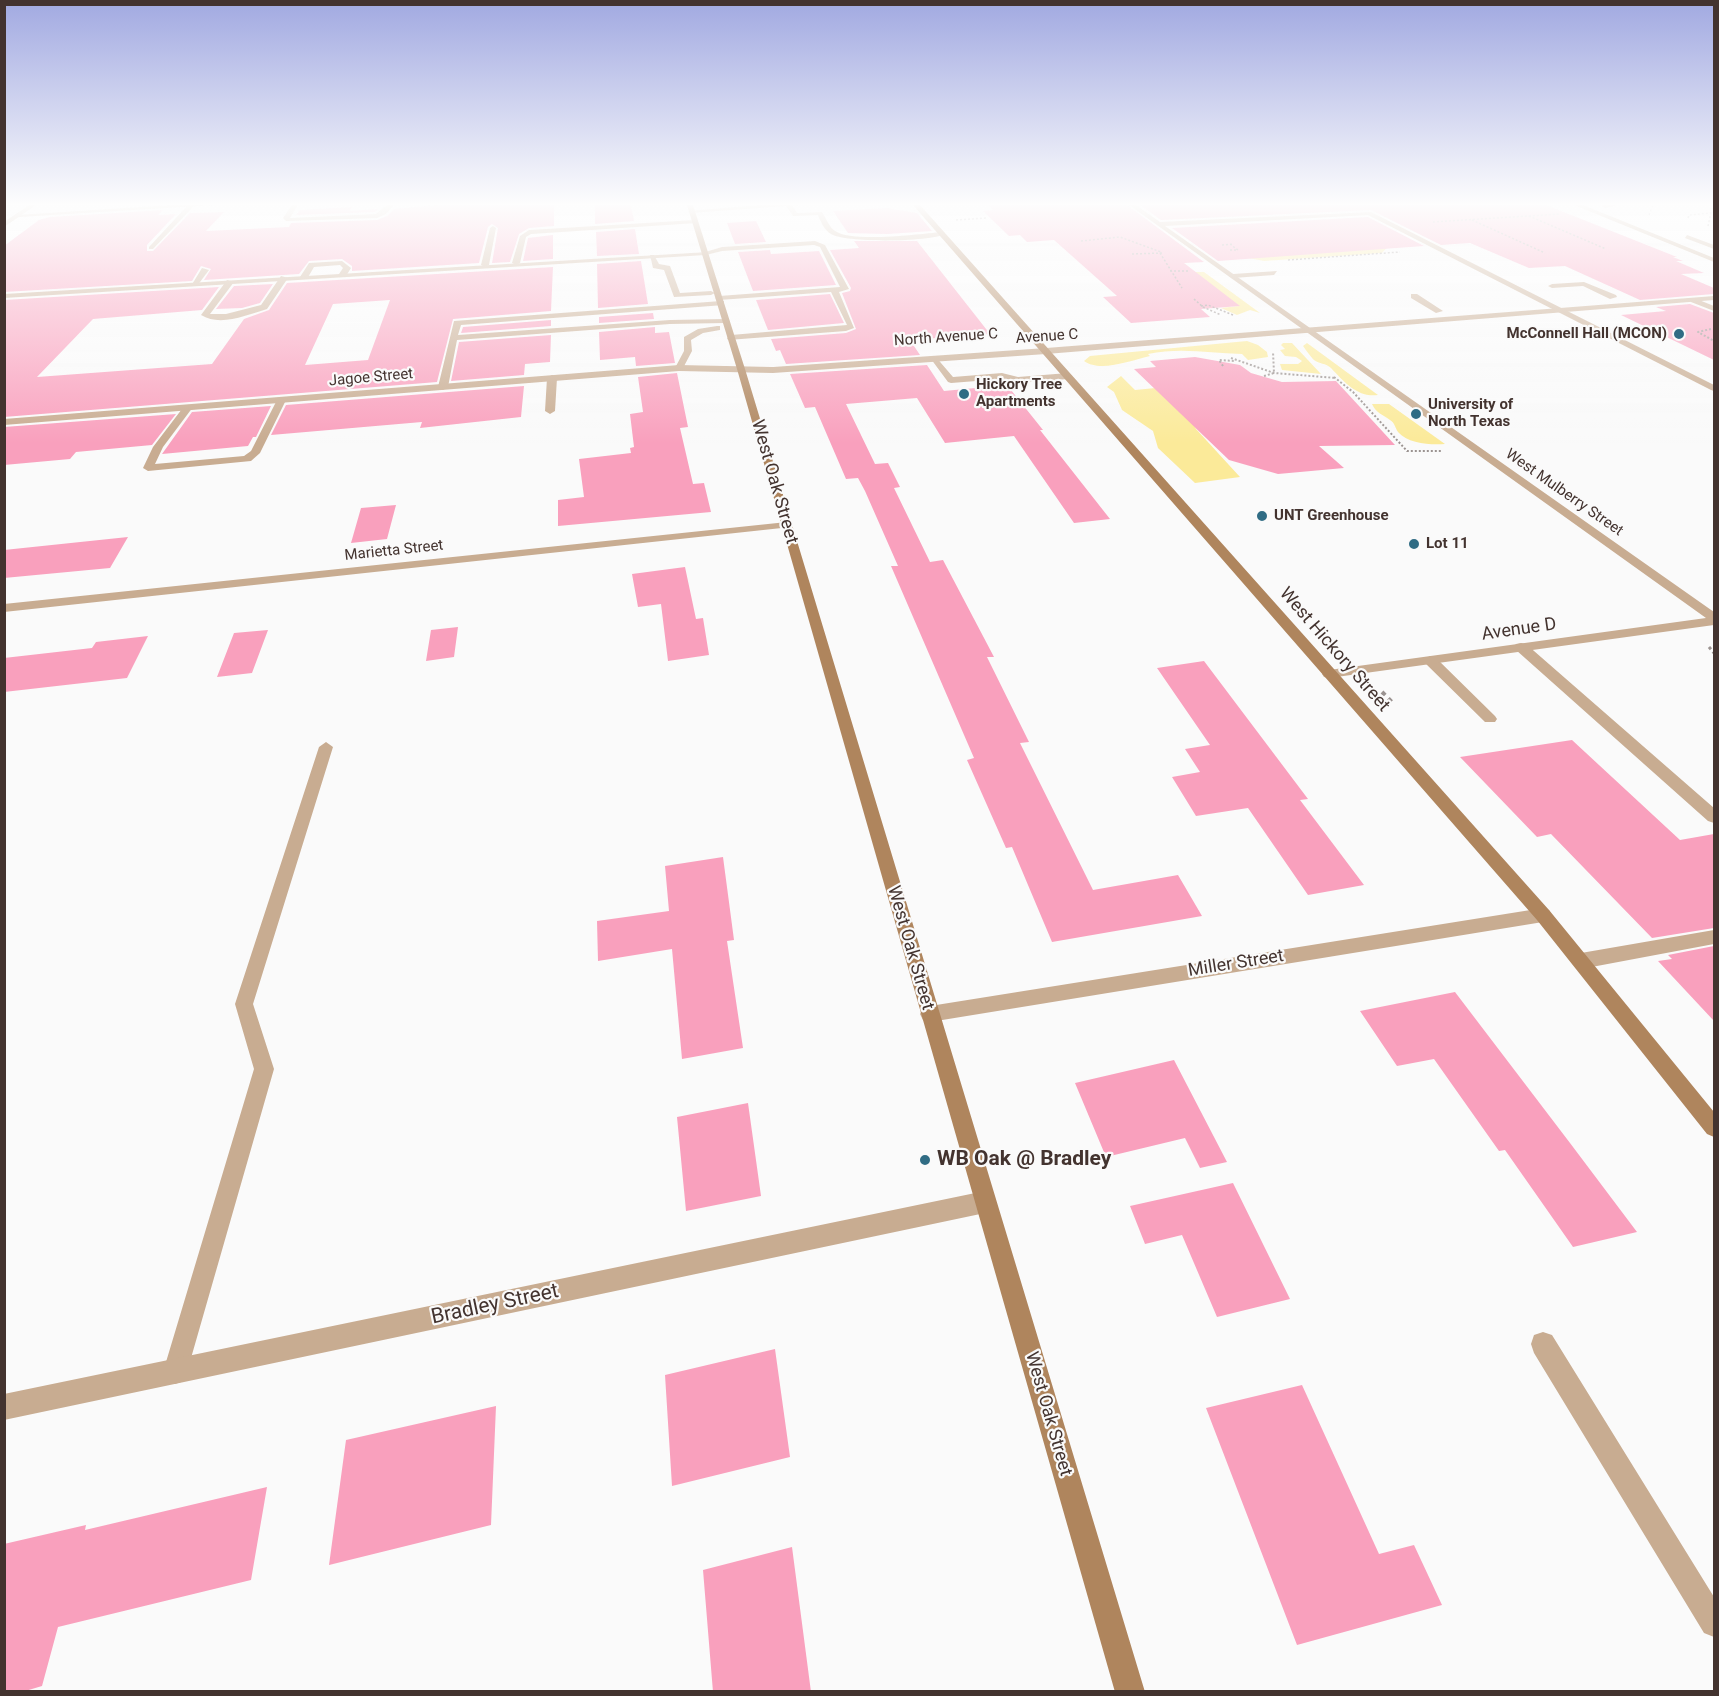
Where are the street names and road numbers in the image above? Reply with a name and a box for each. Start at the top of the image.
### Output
street label: North Avenue C [893,325,999,351]
street label: Avenue C [1015,326,1079,348]
street label: Jagoe Street [328,365,414,391]
street label: West Oak Street [746,417,802,547]
street label: West Mulberry Street [1502,446,1626,540]
street label: Marietta Street [344,537,444,565]
street label: West Hickory Street [1274,583,1394,717]
street label: Avenue D [1480,614,1558,646]
street label: West Oak Street [882,883,938,1013]
street label: Miller Street [1187,946,1285,982]
street label: Bradley Street [429,1279,561,1331]
street label: West Oak Street [1020,1349,1076,1479]

